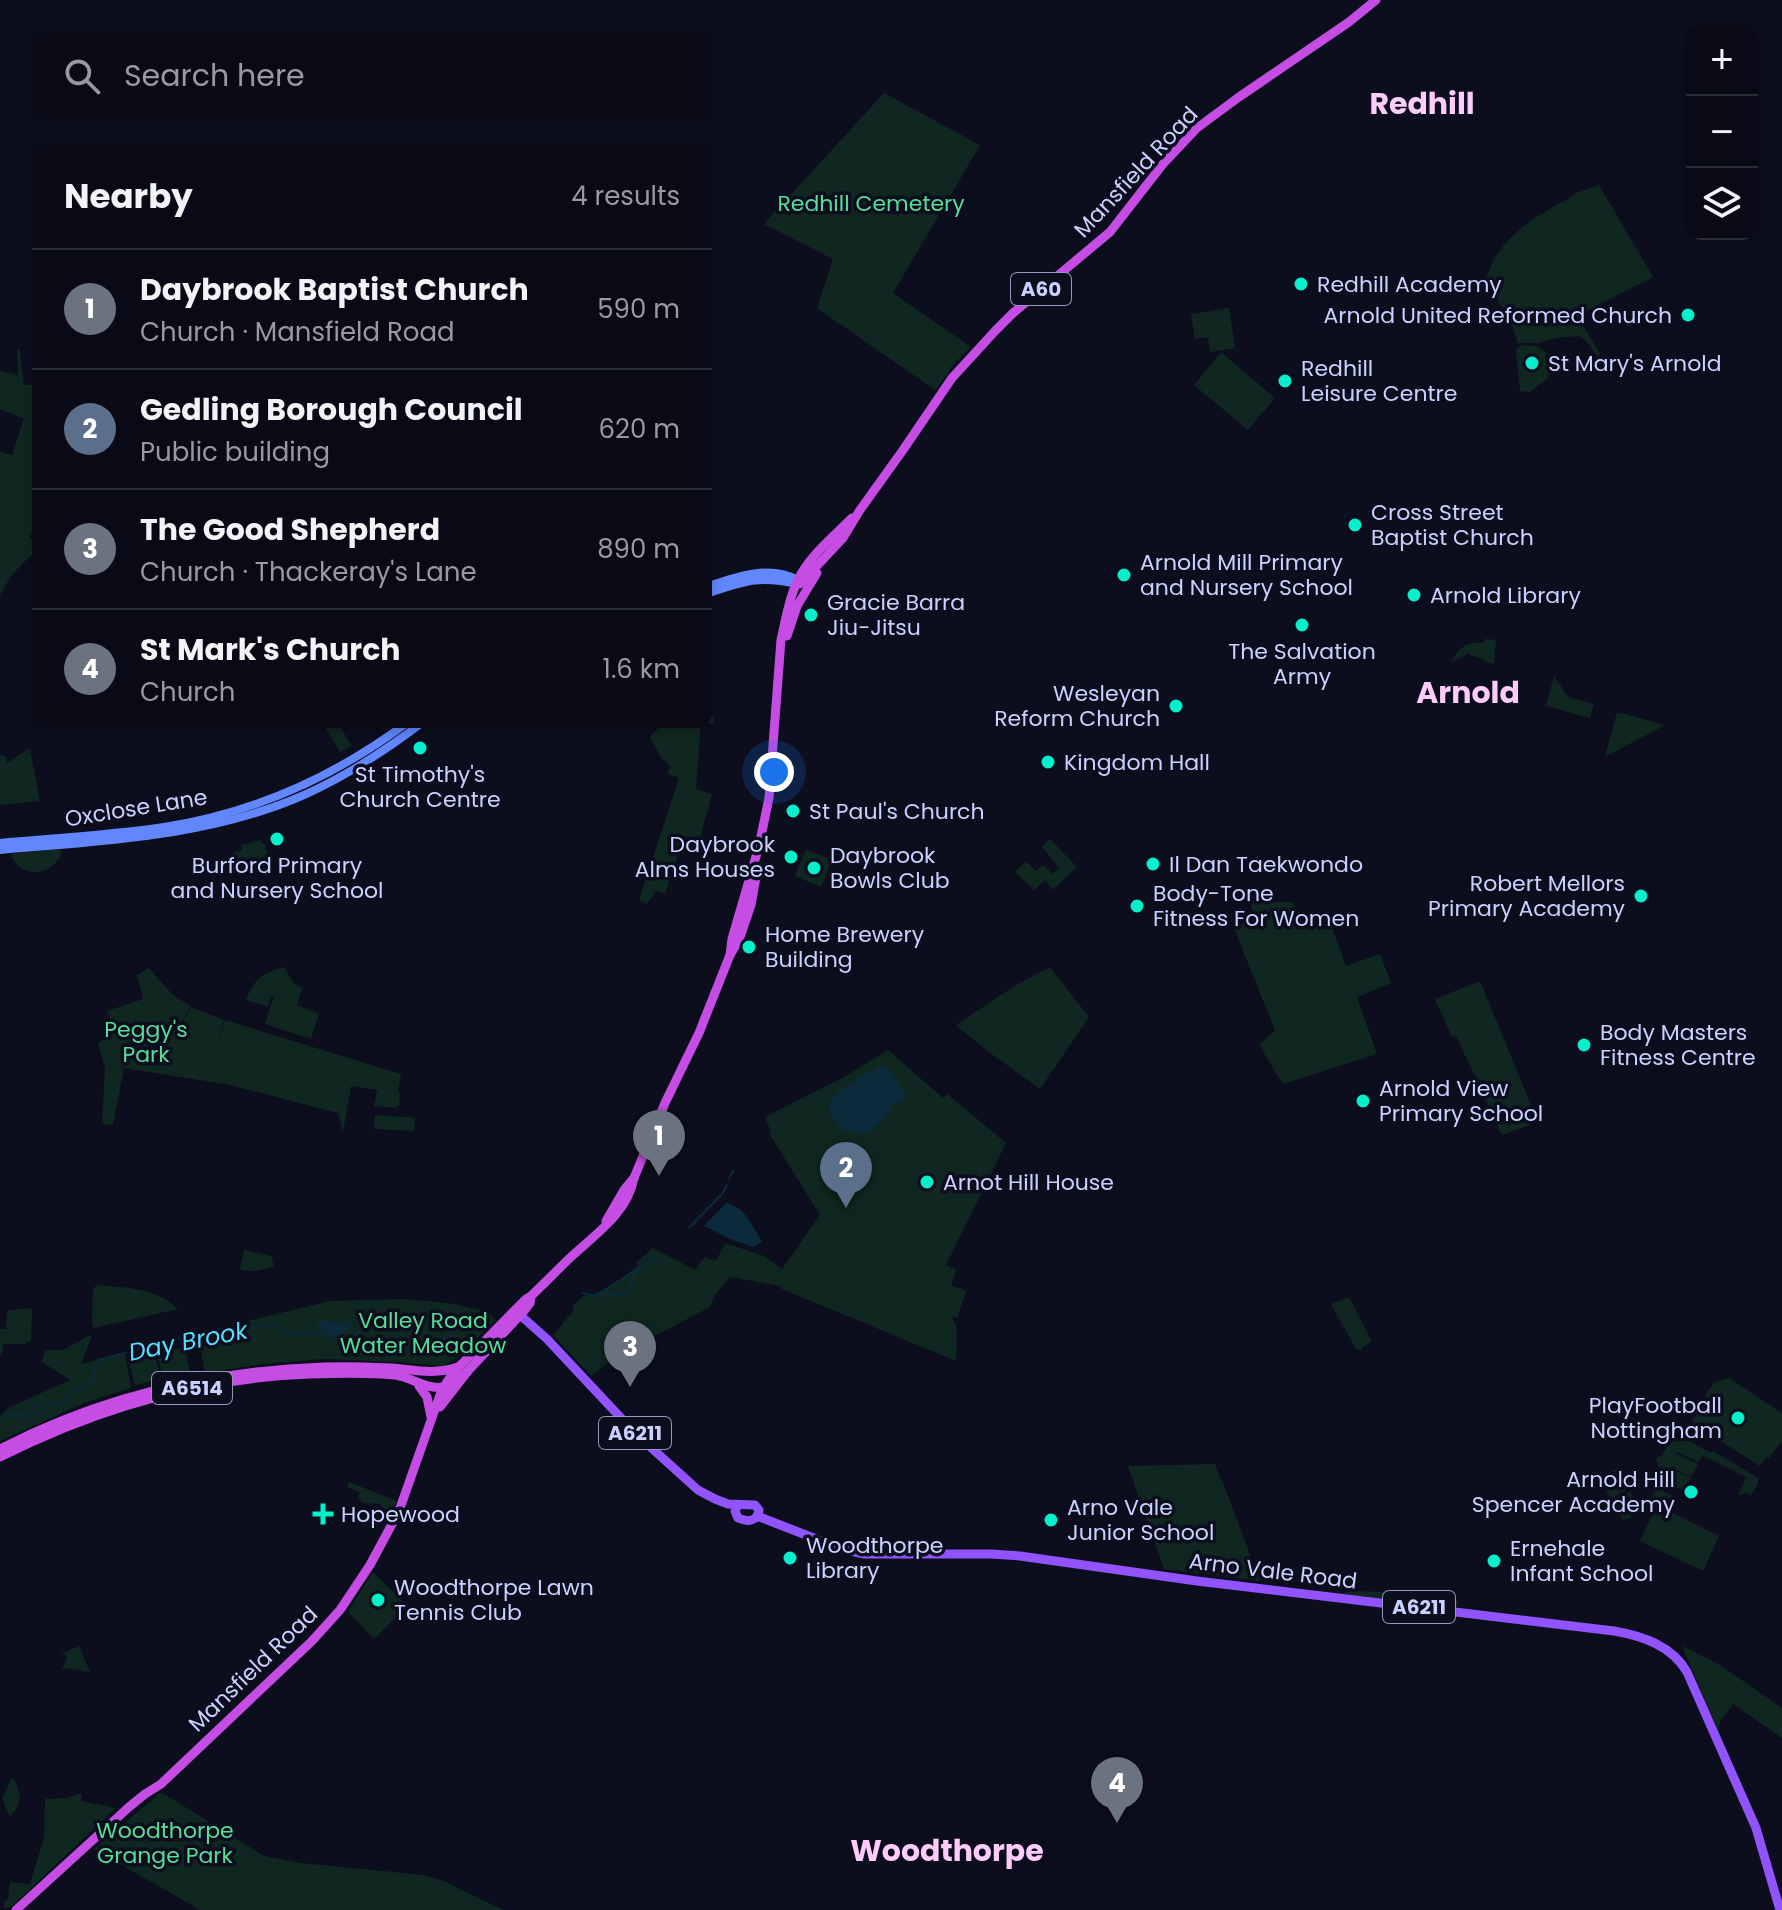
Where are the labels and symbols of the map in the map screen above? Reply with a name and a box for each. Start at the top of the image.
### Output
district label: Redhill [1369,82,1475,125]
street label: Mansfield Road [1067,100,1205,244]
park label: Redhill Cemetery [777,188,965,219]
place label: Redhill Academy [1317,269,1502,300]
road number: A60 [1011,273,1071,305]
marker: Redhill Academy [1292,275,1310,293]
place label: Arnold United Reformed Church [1324,300,1672,331]
marker: Arnold United Reformed Church [1679,306,1697,324]
place label: St Mary's Arnold [1548,348,1722,379]
place label: Redhill Leisure Centre [1301,353,1457,409]
marker: St Mary's Arnold [1523,354,1541,372]
marker: Redhill Leisure Centre [1276,372,1294,390]
place label: Cross Street Baptist Church [1371,497,1534,553]
marker: Cross Street Baptist Church [1346,516,1364,534]
place label: Arnold Mill Primary and Nursery School [1140,547,1353,603]
marker: Arnold Mill Primary and Nursery School [1115,566,1133,584]
place label: Arnold Library [1430,580,1581,611]
marker: Arnold Library [1405,586,1423,604]
place label: Gracie Barra Jiu-Jitsu [827,587,965,643]
marker: Gracie Barra Jiu-Jitsu [802,606,820,624]
marker: The Salvation Army [1293,616,1311,634]
place label: The Salvation Army [1228,636,1376,692]
district label: Arnold [1416,671,1520,714]
place label: Wesleyan Reform Church [994,678,1160,734]
marker: Wesleyan Reform Church [1167,697,1185,715]
marker: St Timothy's Church Centre [411,739,429,757]
place label: Kingdom Hall [1064,747,1210,778]
your location [754,752,794,792]
marker: Kingdom Hall [1039,753,1057,771]
place label: St Timothy's Church Centre [339,759,501,815]
street label: Oxclose Lane [63,781,209,835]
place label: St Paul's Church [809,796,985,827]
marker: St Paul's Church [784,802,802,820]
place label: Daybrook Alms Houses [635,829,776,885]
marker: Burford Primary and Nursery School [268,830,286,848]
place label: Daybrook Bowls Club [830,840,950,896]
marker: Daybrook Alms Houses [782,848,800,866]
place label: Il Dan Taekwondo [1169,849,1363,880]
place label: Burford Primary and Nursery School [171,850,383,906]
marker: Il Dan Taekwondo [1144,855,1162,873]
marker: Daybrook Bowls Club [805,859,823,877]
place label: Robert Mellors Primary Academy [1428,868,1626,924]
place label: Body-Tone Fitness For Women [1153,878,1359,934]
marker: Robert Mellors Primary Academy [1632,887,1650,905]
marker: Body-Tone Fitness For Women [1128,897,1146,915]
place label: Home Brewery Building [765,919,925,975]
marker: Home Brewery Building [740,938,758,956]
park label: Peggy's Park [104,1014,188,1070]
place label: Body Masters Fitness Centre [1600,1017,1756,1073]
marker: Body Masters Fitness Centre [1575,1036,1593,1054]
place label: Arnold View Primary School [1379,1073,1543,1129]
marker: Arnold View Primary School [1354,1092,1372,1110]
pin: 1 [633,1110,685,1176]
pin: 2 [820,1142,872,1208]
place label: Arnot Hill House [943,1167,1114,1198]
marker: Arnot Hill House [918,1173,936,1191]
park label: Valley Road Water Meadow [340,1305,506,1361]
water label: Day Brook [126,1313,252,1369]
pin: 3 [604,1321,656,1387]
road number: A6514 [152,1372,232,1404]
place label: PlayFootball Nottingham [1589,1390,1722,1446]
marker: PlayFootball Nottingham [1729,1409,1747,1427]
road number: A6211 [599,1417,671,1449]
place label: Arnold Hill Spencer Academy [1472,1464,1676,1520]
marker: Arnold Hill Spencer Academy [1682,1483,1700,1501]
place label: Arno Vale Junior School [1067,1492,1214,1548]
place label: Hopewood [341,1499,460,1530]
marker: Hopewood [312,1503,334,1525]
marker: Arno Vale Junior School [1042,1511,1060,1529]
place label: Woodthorpe Library [806,1530,943,1586]
place label: Ernehale Infant School [1510,1533,1654,1589]
street label: Arno Vale Road [1187,1545,1359,1597]
marker: Woodthorpe Library [781,1549,799,1567]
marker: Ernehale Infant School [1485,1552,1503,1570]
place label: Woodthorpe Lawn Tennis Club [394,1572,594,1628]
marker: Woodthorpe Lawn Tennis Club [369,1591,387,1609]
road number: A6211 [1383,1591,1455,1623]
street label: Mansfield Road [181,1599,325,1739]
pin: 4 [1091,1757,1143,1823]
park label: Woodthorpe Grange Park [96,1815,234,1871]
district label: Woodthorpe [850,1829,1044,1872]

